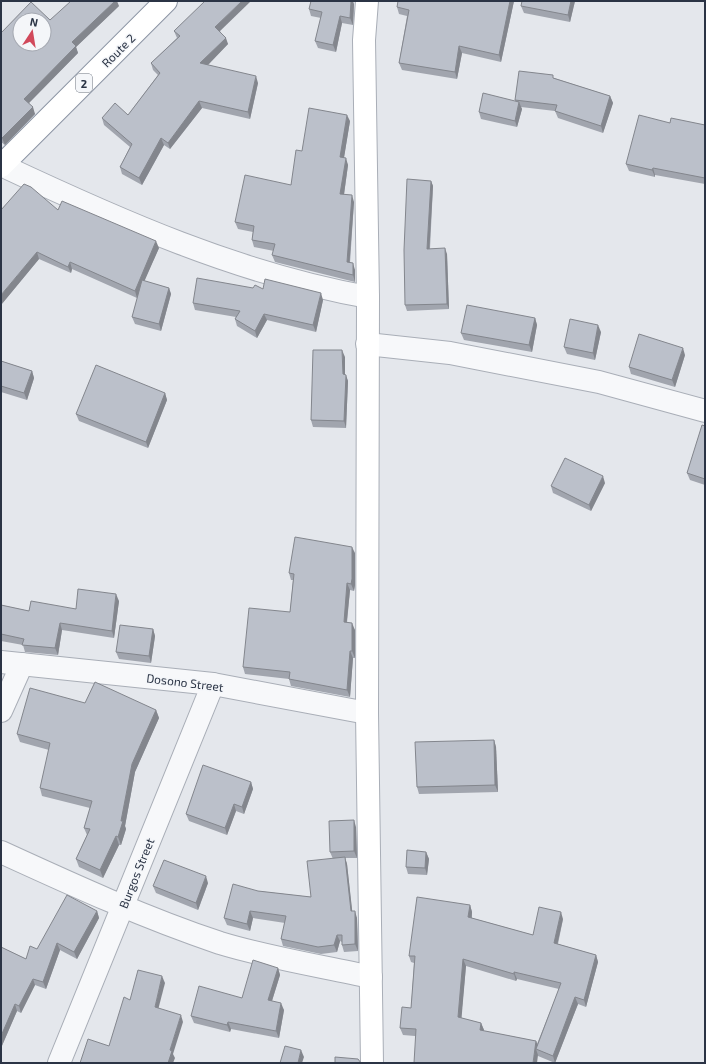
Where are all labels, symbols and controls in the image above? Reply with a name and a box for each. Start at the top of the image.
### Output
north arrow [12,12,52,52]
text: N [29,15,39,29]
street label: Route 2 [98,30,138,70]
road number: 2 [76,74,92,92]
street label: Dosono Street [146,670,225,694]
street label: Burgos Street [116,835,157,910]

